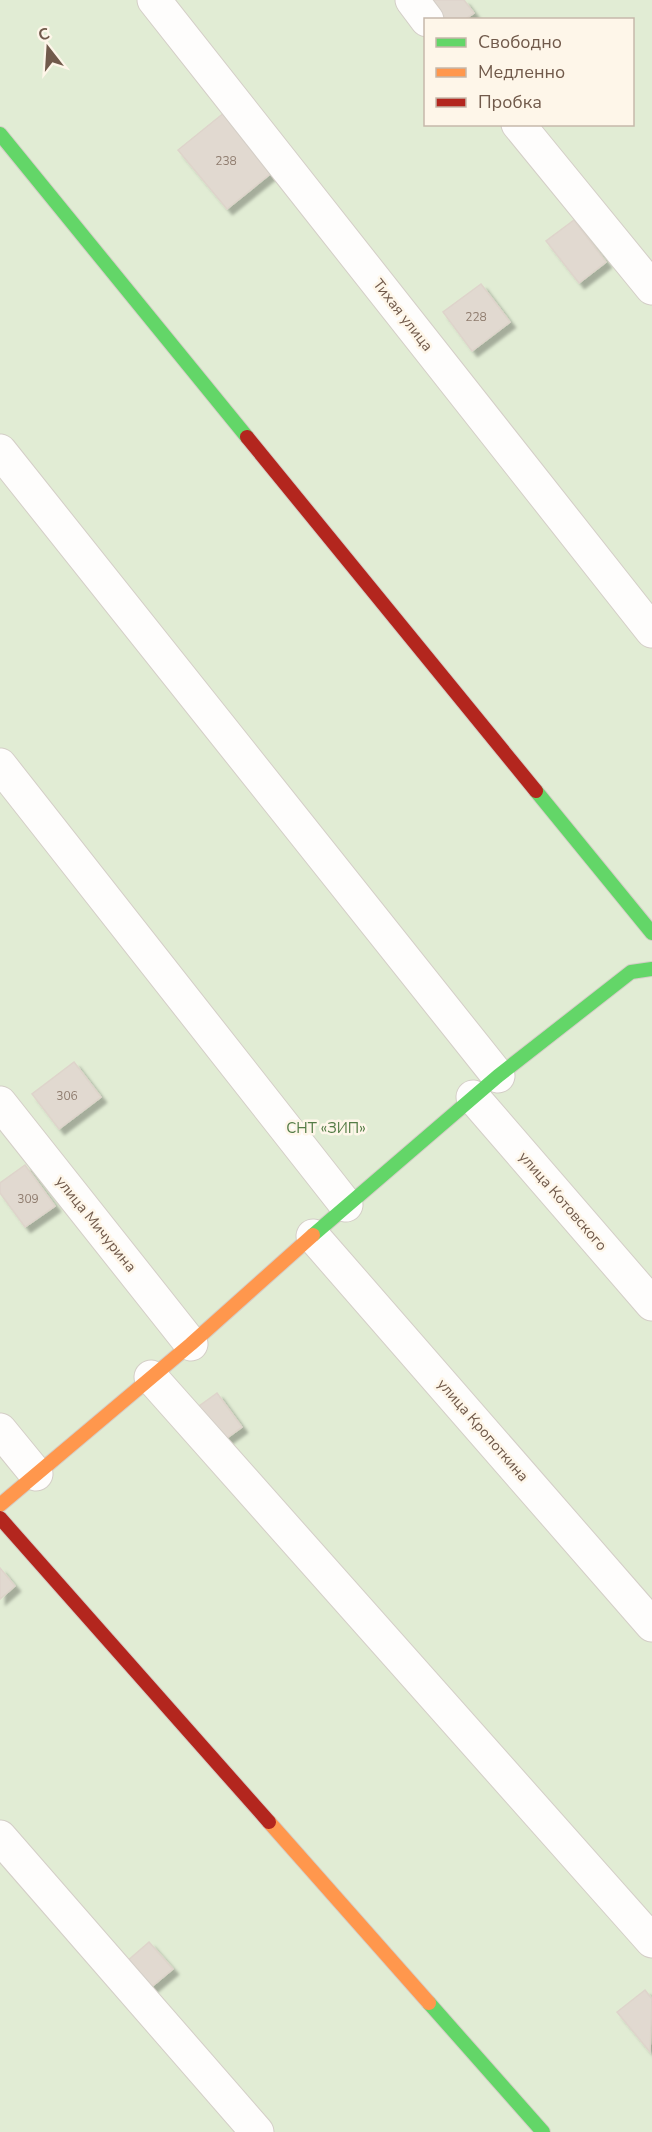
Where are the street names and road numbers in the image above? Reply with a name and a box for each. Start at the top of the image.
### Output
street label: Тихая улица [369,275,437,355]
street label: улица Котовского [514,1147,612,1255]
street label: улица Мичурина [51,1172,141,1276]
street label: улица Кропоткина [433,1374,533,1486]

